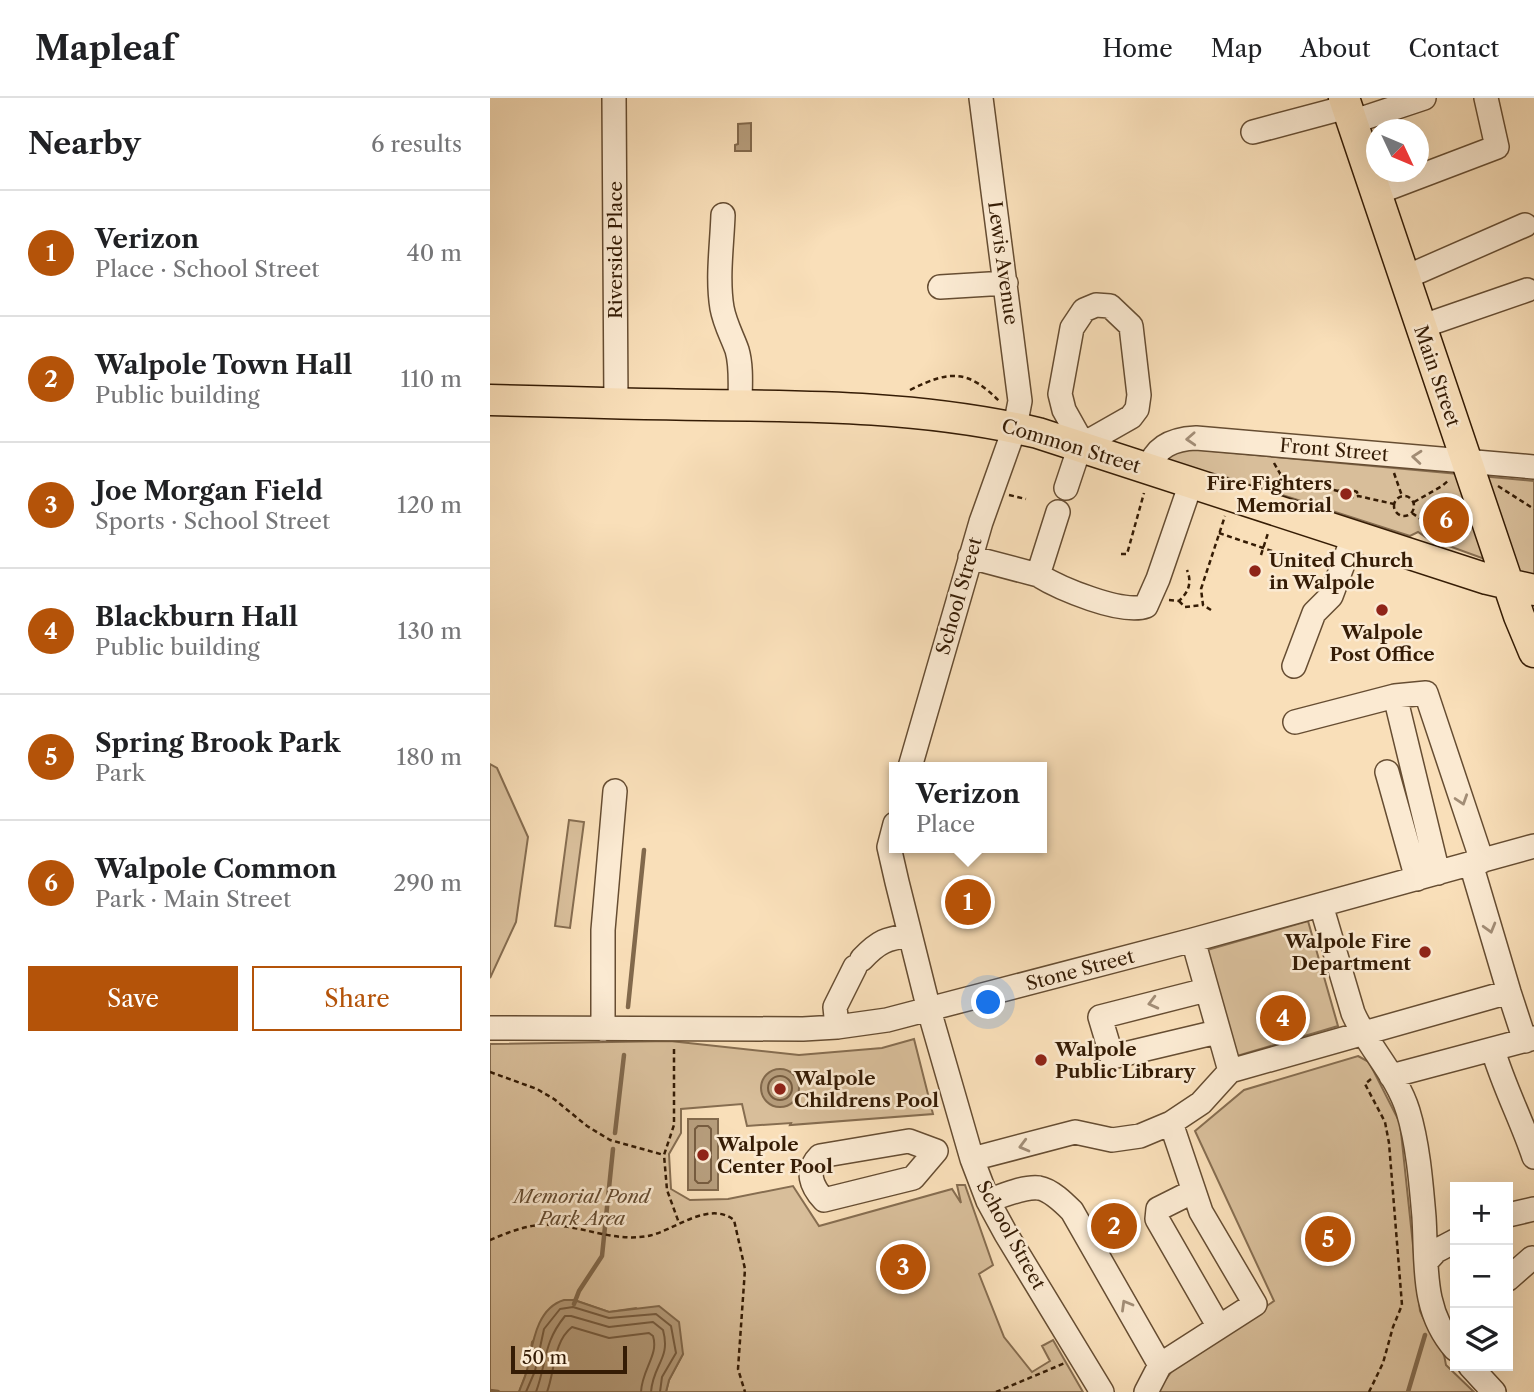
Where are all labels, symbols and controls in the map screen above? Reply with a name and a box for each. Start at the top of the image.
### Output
text: Mapleaf [35,28,175,69]
text: Home [1102,34,1173,63]
text: Map [1211,34,1262,63]
text: About [1300,34,1371,63]
text: Contact [1409,34,1499,63]
north arrow [1366,119,1429,182]
text: Nearby [28,125,141,162]
text: 6 results [371,130,462,158]
street label: Riverside Place [604,181,627,319]
street label: Lewis Avenue [983,200,1023,326]
text: Verizon [95,223,199,255]
text: 1 [46,239,56,267]
text: 40 m [407,239,462,267]
text: Place · School Street [95,255,319,283]
street label: Main Street [1409,322,1465,430]
text: Walpole Town Hall [95,349,352,381]
text: 2 [44,365,58,393]
text: 110 m [401,365,462,393]
text: Public building [95,381,260,409]
street label: Common Street [999,414,1144,478]
one-way arrow [1185,432,1196,447]
street label: Front Street [1279,434,1390,466]
one-way arrow [1411,450,1422,465]
place label: Fire Fighters Memorial [1206,472,1332,517]
text: Joe Morgan Field [95,475,323,507]
marker: Fire Fighters Memorial [1338,486,1354,502]
text: 3 [45,491,58,519]
text: 120 m [397,491,462,519]
pin: 6 [1423,494,1469,546]
text: Sports · School Street [95,507,330,535]
street label: School Street [931,534,987,657]
place label: United Church in Walpole [1269,549,1414,594]
marker: United Church in Walpole [1247,563,1263,579]
text: Blackburn Hall [95,601,298,633]
marker: Walpole Post Office [1374,602,1390,618]
text: 4 [44,617,58,645]
text: 130 m [398,617,462,645]
place label: Walpole Post Office [1329,621,1435,666]
text: Public building [95,633,260,661]
text: Spring Brook Park [95,727,340,759]
text: 5 [45,743,57,771]
text: 180 m [397,743,462,771]
text: Park [95,759,145,787]
popup [889,762,1047,853]
text: Verizon [916,778,1020,810]
one-way arrow [1454,793,1468,805]
text: Place [916,810,975,838]
text: Walpole Common [95,853,337,885]
text: 6 [44,869,58,897]
text: 290 m [393,869,462,897]
pin: 1 [945,876,991,928]
text: Park · Main Street [95,885,291,913]
one-way arrow [1481,922,1496,934]
place label: Walpole Fire Department [1284,930,1411,975]
street label: Stone Street [1023,944,1137,995]
marker: Walpole Fire Department [1417,944,1433,960]
button: Save [28,966,238,1031]
button: Share [252,966,462,1031]
your location [971,985,1005,1019]
pin: 4 [1260,992,1306,1044]
one-way arrow [1147,995,1159,1009]
place label: Walpole Public Library [1054,1038,1196,1083]
marker: Walpole Public Library [1033,1052,1049,1068]
place label: Walpole Childrens Pool [793,1067,939,1112]
marker: Walpole Childrens Pool [772,1081,788,1097]
place label: Walpole Center Pool [716,1133,833,1178]
one-way arrow [1018,1137,1030,1152]
marker: Walpole Center Pool [695,1147,711,1163]
street label: School Street [972,1176,1051,1294]
map controls [1450,1182,1513,1371]
button: + [1450,1182,1513,1245]
park label: Memorial Pond Park Area [512,1185,652,1230]
pin: 2 [1091,1200,1137,1252]
pin: 5 [1305,1213,1351,1265]
pin: 3 [880,1241,926,1293]
button: − [1450,1245,1513,1308]
one-way arrow [1121,1300,1134,1313]
button: layers [1450,1308,1513,1371]
scale bar [511,1343,626,1375]
text: 50 m [522,1346,567,1369]

